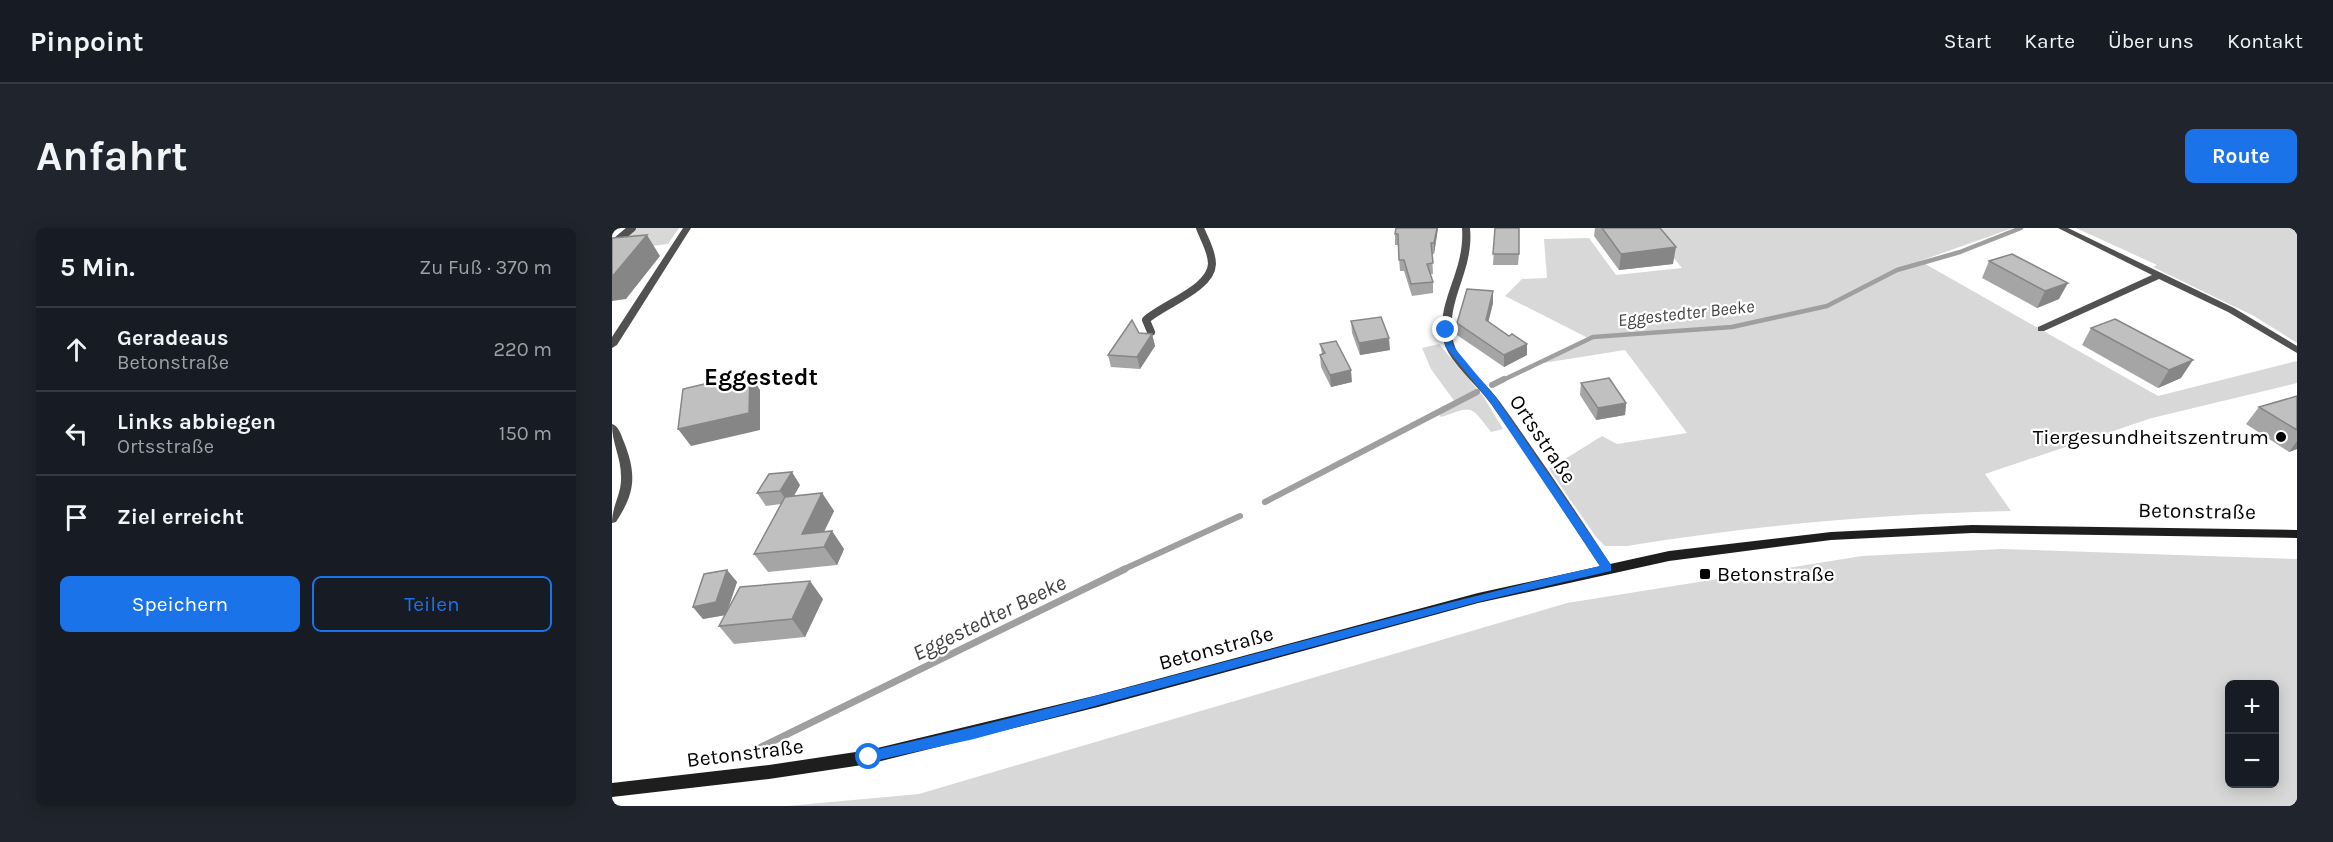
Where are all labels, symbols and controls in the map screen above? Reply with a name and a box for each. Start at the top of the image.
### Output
text: Pinpoint [30,25,143,58]
text: Start [1944,29,1991,53]
text: Karte [2024,29,2075,53]
text: Über uns [2108,29,2194,53]
text: Kontakt [2227,29,2303,53]
button: Route [2185,129,2297,183]
text: Anfahrt [36,131,188,181]
text: 5 Min. [60,252,135,283]
text: Zu Fuß · 370 m [419,256,552,279]
water label: Eggestedter Beeke [1617,295,1755,331]
route end [1432,316,1458,342]
text: Geradeaus [117,325,229,351]
icon: ahead [60,333,93,366]
text: 220 m [493,338,552,361]
text: Betonstraße [117,351,229,374]
district label: Eggestedt [704,363,818,391]
street label: Ortsstraße [1505,390,1581,488]
text: Links abbiegen [117,409,276,435]
icon: left [60,417,93,450]
text: 150 m [499,422,552,445]
place label: Tiergesundheitszentrum [2033,425,2269,449]
marker: Tiergesundheitszentrum [2274,430,2288,444]
text: Ortsstraße [117,435,214,458]
street label: Betonstraße [2138,498,2256,524]
icon: arrive [60,501,93,534]
text: Ziel erreicht [117,504,244,530]
place label: Betonstraße [1717,562,1835,586]
marker: Betonstraße [1698,567,1712,581]
water label: Eggestedter Beeke [909,570,1070,666]
button: Speichern [60,576,300,632]
button: Teilen [312,576,552,632]
street label: Betonstraße [1156,621,1276,675]
map controls [2225,680,2279,788]
button: + [2225,680,2279,734]
street label: Betonstraße [685,734,805,772]
button: − [2225,734,2279,788]
route start [855,743,881,769]

